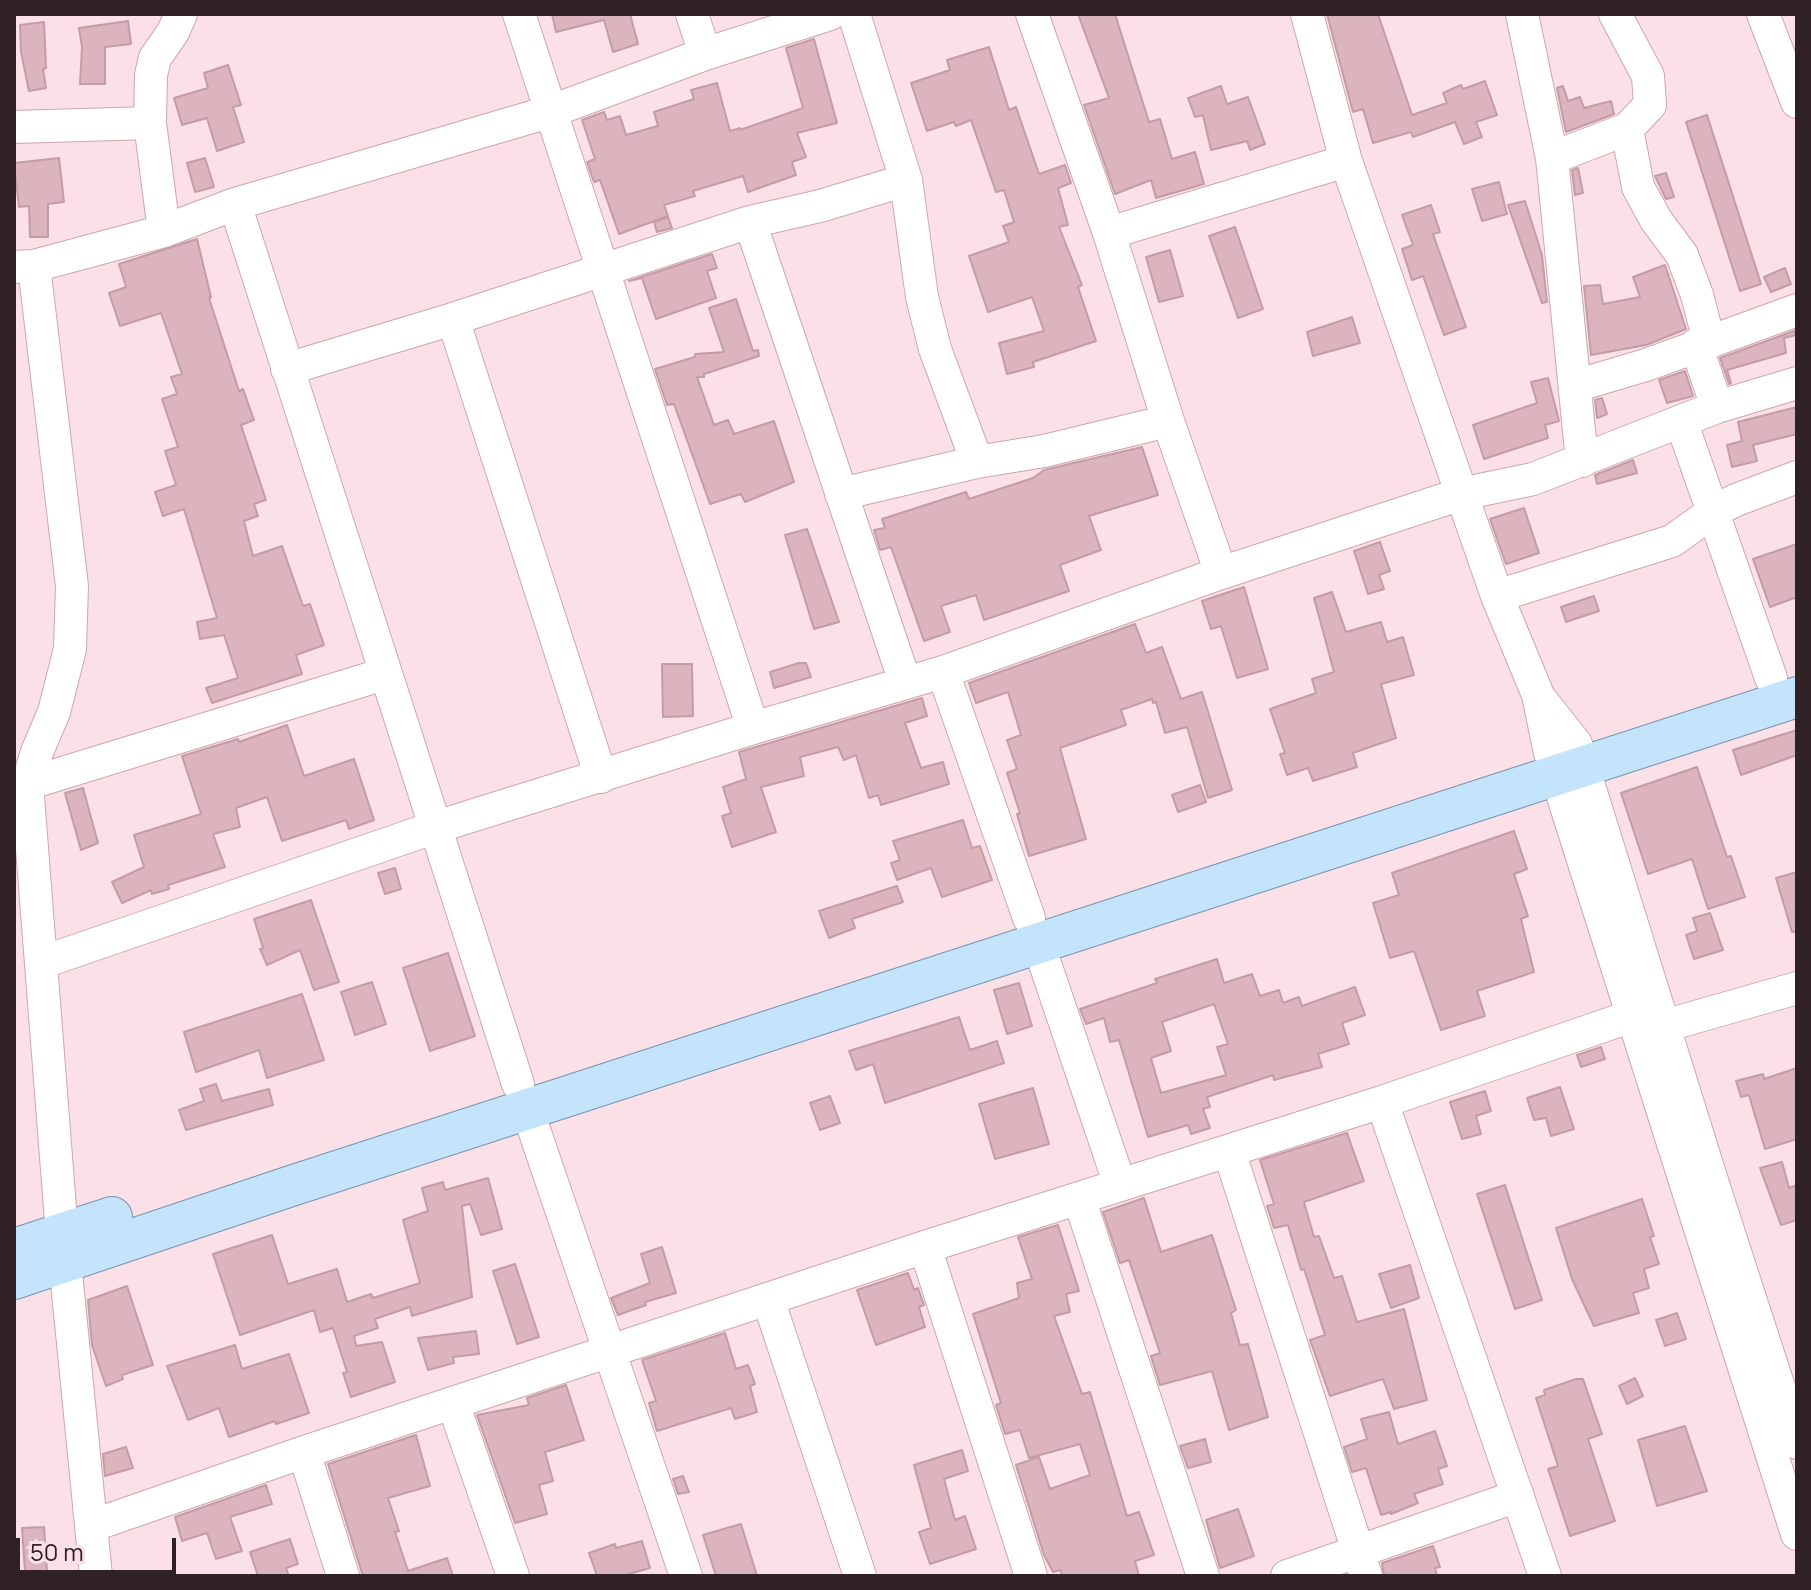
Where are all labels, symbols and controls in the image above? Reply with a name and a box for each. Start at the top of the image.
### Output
scale bar [20,1522,180,1572]
text: 50 m [30,1535,84,1568]

